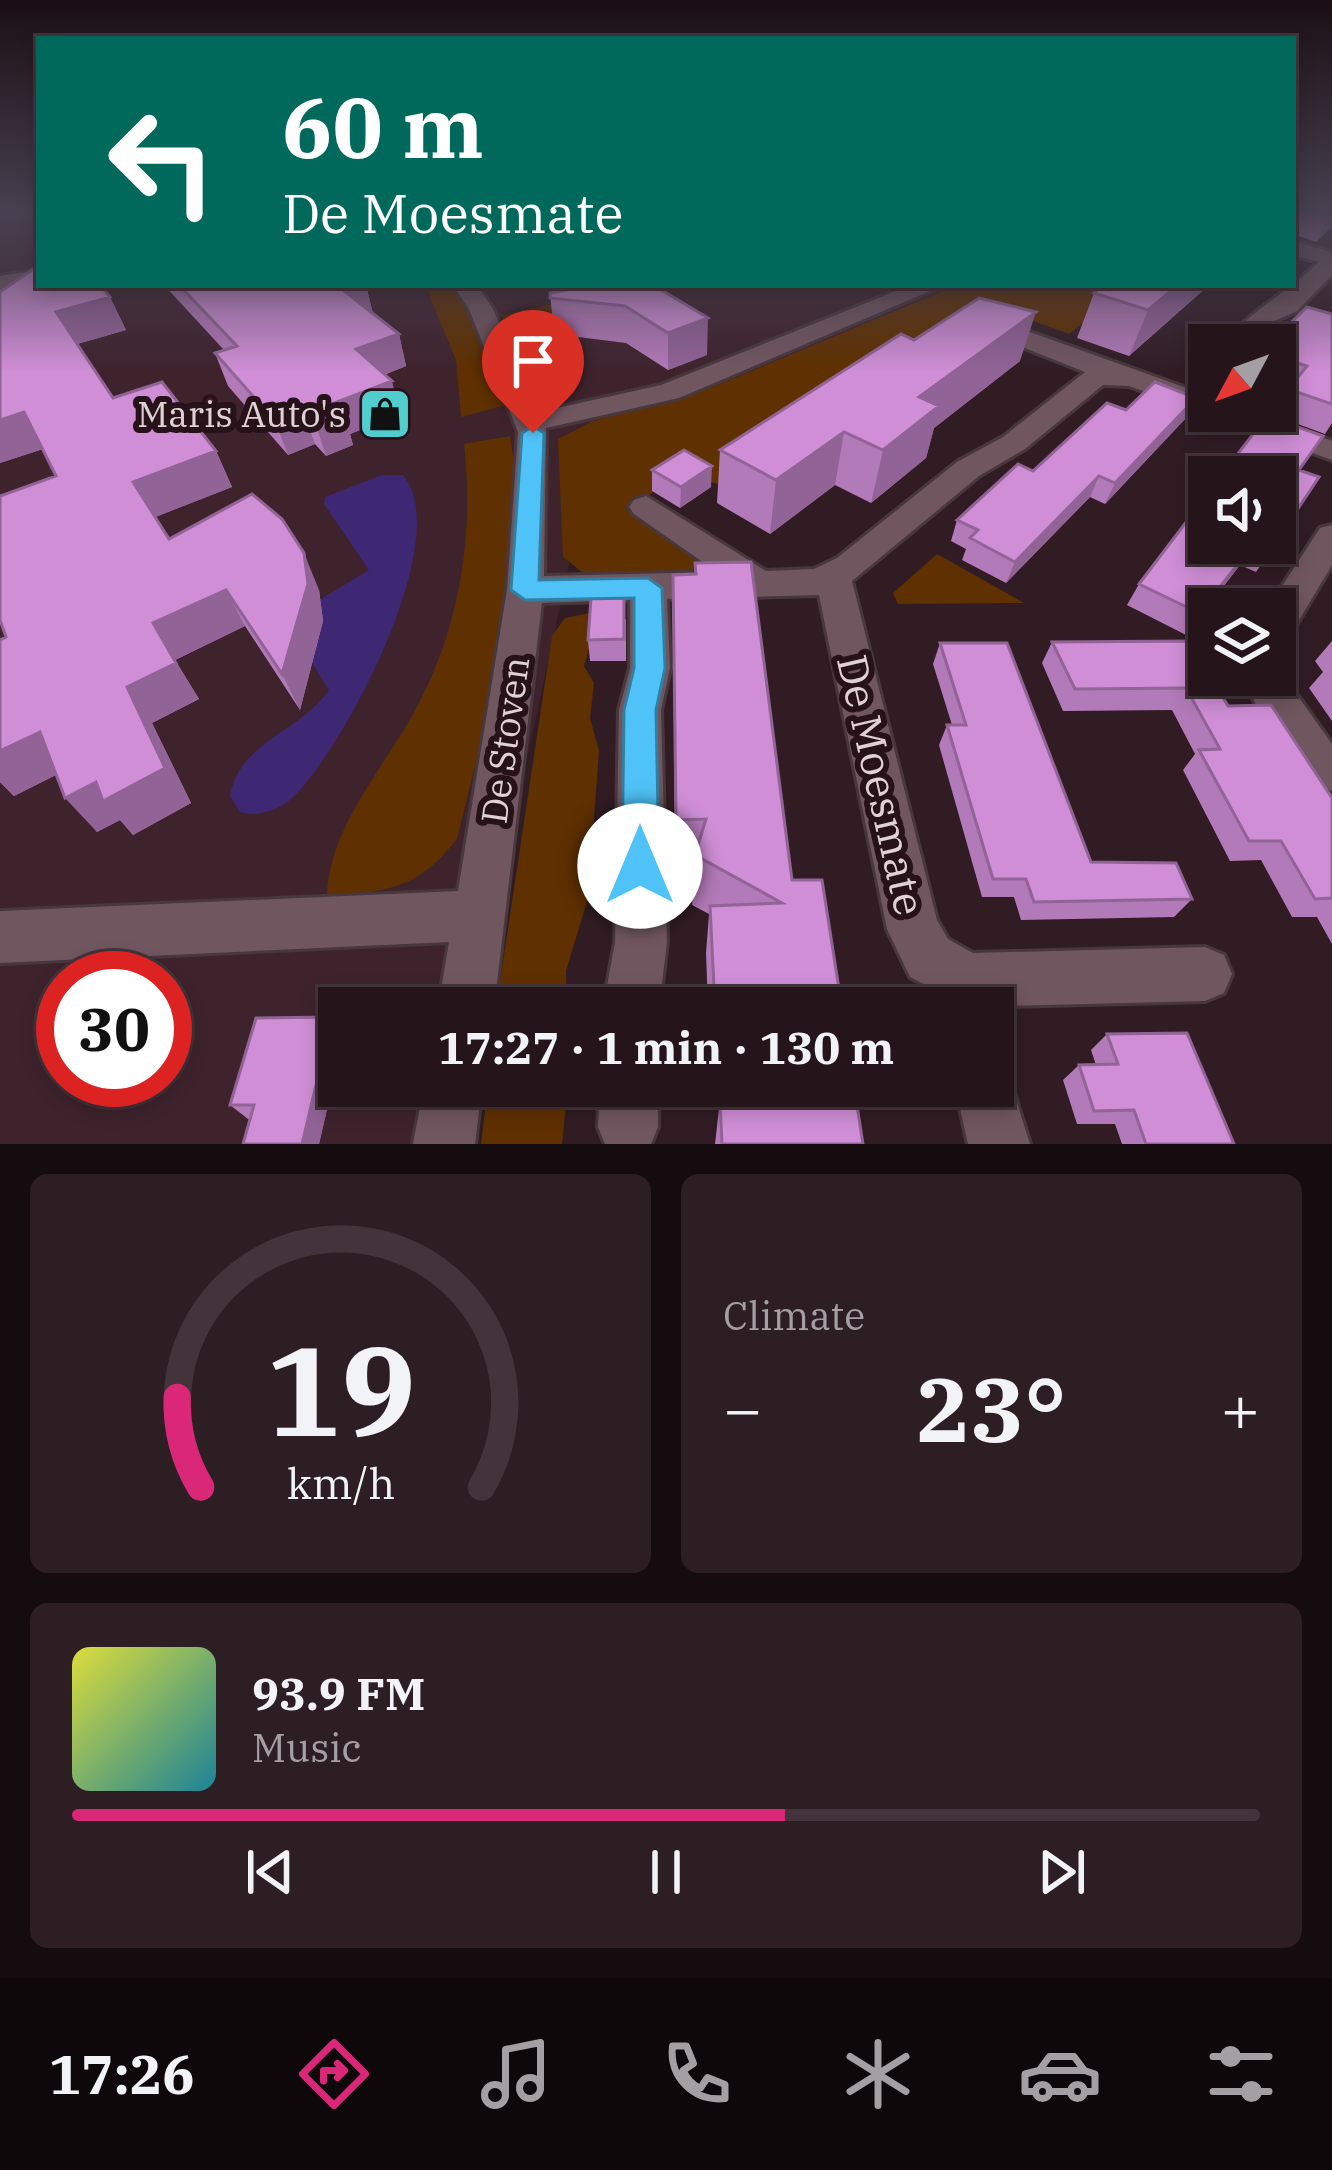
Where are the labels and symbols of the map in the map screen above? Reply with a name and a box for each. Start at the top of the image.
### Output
pin [482,310,584,433]
north arrow [1188,324,1296,432]
shop icon: Maris Auto's [357,386,413,442]
place label: Maris Auto's [137,390,346,437]
street label: De Moesmate [825,649,938,920]
street label: De Stoven [470,653,539,826]
position arrow [577,803,703,929]
speed limit sign: 30 [36,951,192,1107]

